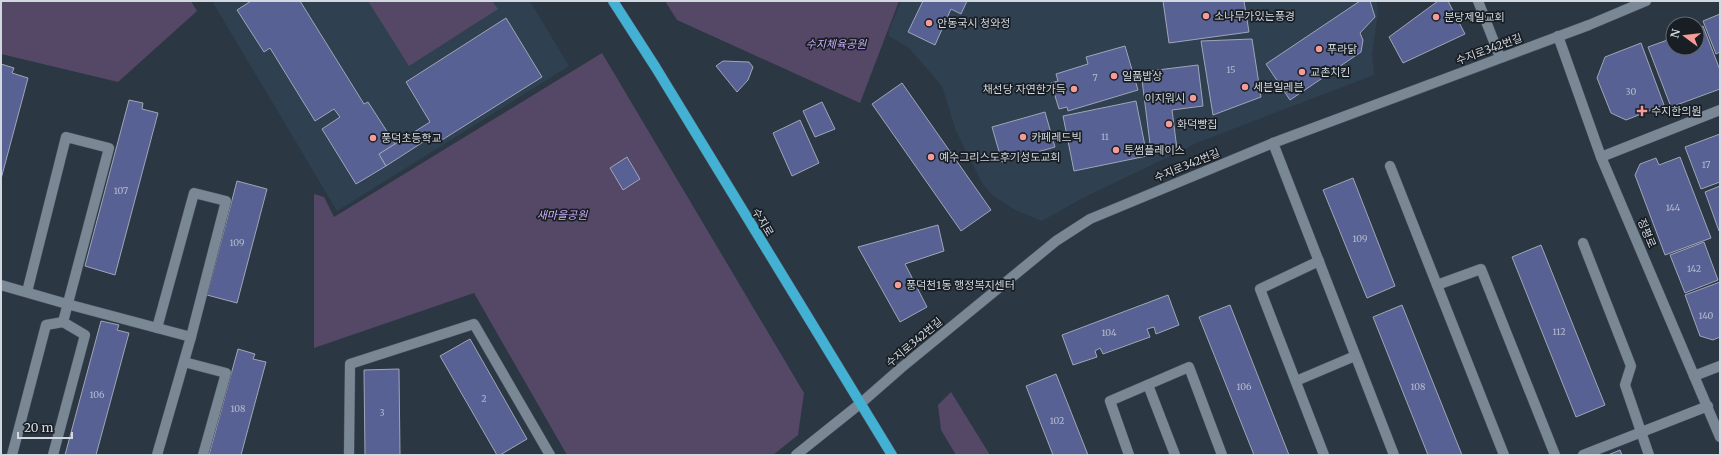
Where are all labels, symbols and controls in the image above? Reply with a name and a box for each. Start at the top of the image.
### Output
place label: 소나무가있는풍경 [1214,9,1295,23]
place label: 분당제일교회 [1444,10,1505,24]
marker: 소나무가있는풍경 [1201,11,1211,21]
marker: 분당제일교회 [1431,12,1441,22]
place label: 안동국시 청와정 [937,16,1010,30]
north arrow [1665,16,1705,56]
marker: 안동국시 청와정 [924,18,934,28]
text: N [1667,27,1683,39]
street label: 수지로342번길 [1454,31,1524,67]
park label: 수지체육공원 [806,37,867,51]
place label: 푸라닭 [1327,42,1357,56]
marker: 푸라닭 [1314,44,1324,54]
house number: 15 [1226,64,1236,75]
place label: 교촌치킨 [1310,65,1350,79]
marker: 교촌치킨 [1297,67,1307,77]
place label: 일품밥상 [1122,69,1162,83]
marker: 일품밥상 [1109,71,1119,81]
house number: 7 [1092,72,1098,83]
place label: 세븐일레븐 [1253,80,1304,94]
place label: 채선당 자연한가득 [982,82,1066,96]
marker: 세븐일레븐 [1240,82,1250,92]
marker: 채선당 자연한가득 [1069,84,1079,94]
house number: 30 [1626,86,1637,97]
place label: 이지워시 [1145,91,1185,105]
marker: 이지워시 [1188,93,1198,103]
place label: 수지한의원 [1651,104,1702,118]
marker: 수지한의원 [1636,105,1648,117]
place label: 화덕빵집 [1177,117,1217,131]
marker: 화덕빵집 [1164,119,1174,129]
place label: 카페레드빅 [1031,130,1082,144]
place label: 풍덕초등학교 [381,131,442,145]
house number: 11 [1101,131,1109,142]
marker: 카페레드빅 [1018,132,1028,142]
marker: 풍덕초등학교 [368,133,378,143]
place label: 투썸플레이스 [1124,143,1185,157]
marker: 투썸플레이스 [1111,145,1121,155]
street label: 수지로342번길 [1152,145,1222,185]
place label: 예수그리스도후기성도교회 [939,150,1060,164]
marker: 예수그리스도후기성도교회 [926,152,936,162]
house number: 17 [1702,159,1710,170]
house number: 107 [114,185,128,196]
house number: 144 [1666,202,1681,213]
street label: 수지로 [749,205,777,239]
park label: 새마을공원 [537,208,588,222]
street label: 정평로 [1635,216,1659,250]
house number: 109 [1353,233,1367,244]
house number: 109 [230,237,244,248]
house number: 142 [1687,263,1701,274]
place label: 풍덕천1동 행정복지센터 [906,278,1015,292]
marker: 풍덕천1동 행정복지센터 [893,280,903,290]
house number: 140 [1699,310,1714,321]
street label: 수지로342번길 [883,314,945,370]
house number: 112 [1552,326,1566,337]
house number: 104 [1102,327,1117,338]
house number: 106 [1237,381,1252,392]
house number: 108 [1411,381,1425,392]
house number: 106 [90,389,105,400]
house number: 2 [481,393,487,404]
house number: 108 [231,403,245,414]
house number: 3 [379,407,385,418]
scale bar [18,414,72,440]
house number: 102 [1050,415,1064,426]
text: 20 m [24,420,53,435]

